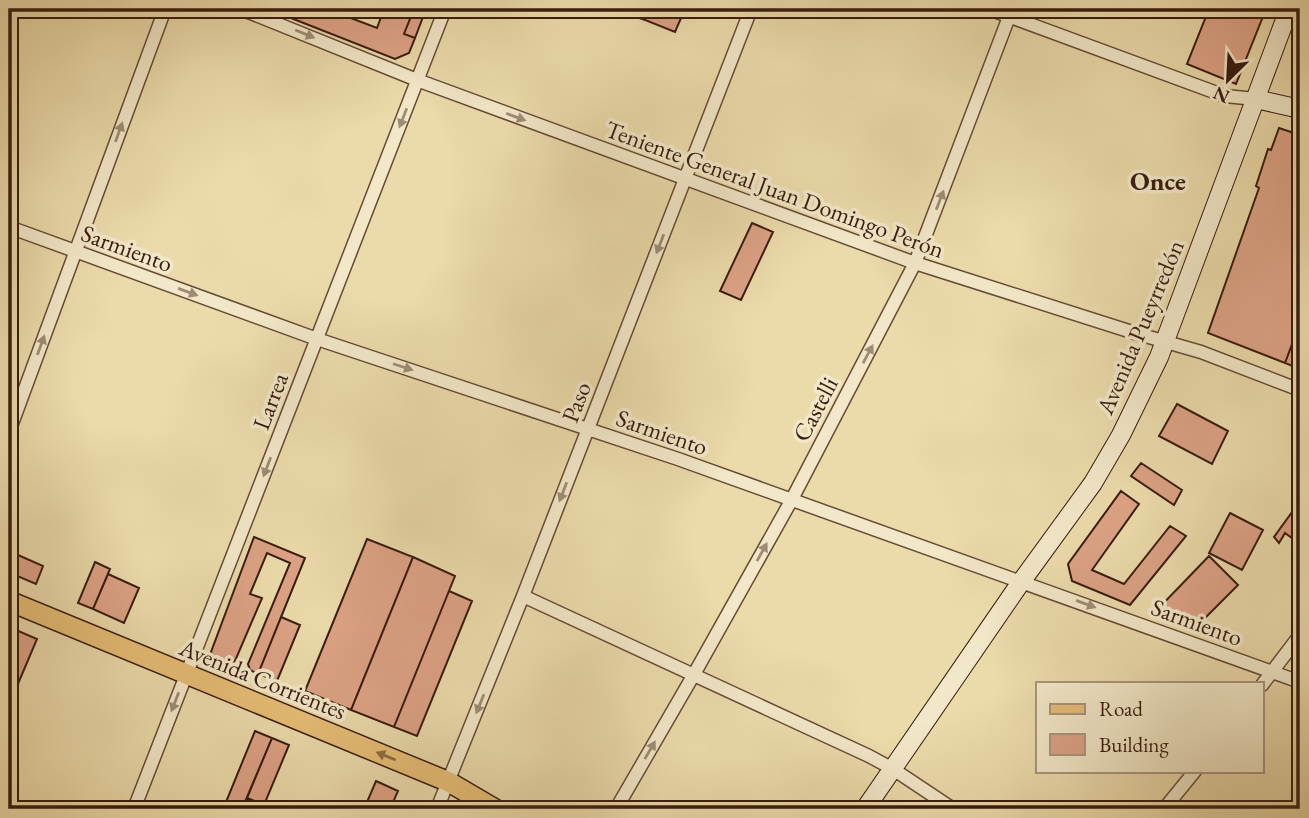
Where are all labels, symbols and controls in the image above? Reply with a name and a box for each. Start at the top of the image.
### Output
one-way arrow [294,29,315,40]
north arrow [1194,46,1264,116]
text: N [1209,80,1233,110]
one-way arrow [397,108,408,129]
one-way arrow [506,112,527,123]
street label: Teniente General Juan Domingo Perón [601,113,949,265]
one-way arrow [114,121,125,142]
district label: Once [1130,164,1186,198]
one-way arrow [934,189,945,210]
street label: Sarmiento [77,217,177,279]
one-way arrow [655,234,666,255]
street label: Avenida Pueyrredón [1089,235,1191,420]
one-way arrow [178,287,199,298]
one-way arrow [36,335,47,356]
one-way arrow [862,344,874,364]
one-way arrow [392,363,413,373]
street label: Larrea [245,368,295,434]
street label: Castelli [785,371,845,447]
street label: Paso [554,377,598,427]
street label: Sarmiento [612,402,712,462]
one-way arrow [261,457,272,478]
one-way arrow [558,482,569,503]
one-way arrow [756,543,768,562]
street label: Sarmiento [1147,591,1247,653]
one-way arrow [1075,599,1096,610]
street label: Avenida Corrientes [174,631,351,726]
legend [1036,682,1264,772]
one-way arrow [170,692,181,713]
one-way arrow [475,694,486,715]
text: Road [1099,695,1143,722]
text: Building [1099,731,1169,758]
one-way arrow [644,741,656,760]
one-way arrow [376,750,396,762]

